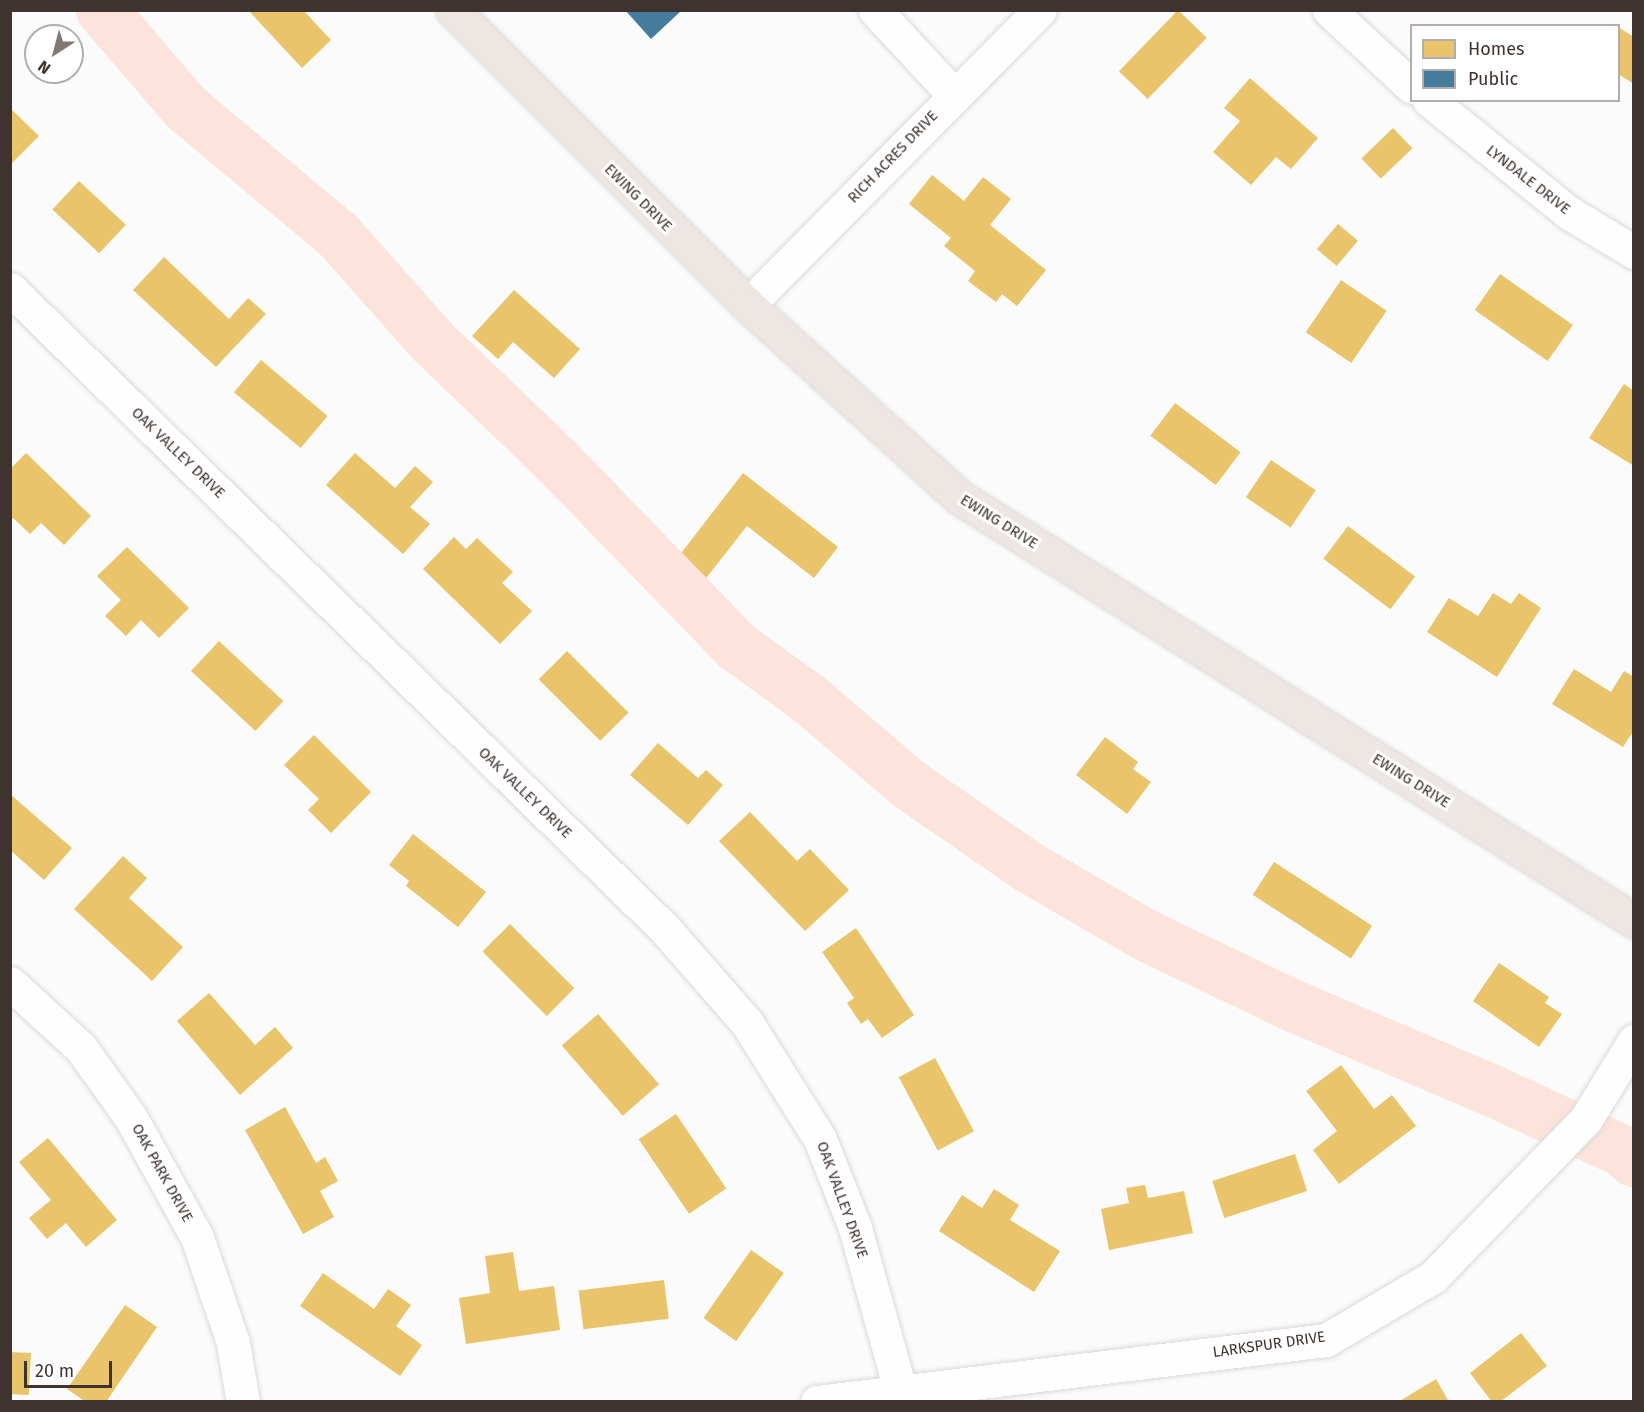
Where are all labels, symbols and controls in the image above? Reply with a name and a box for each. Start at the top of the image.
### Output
north arrow [24,24,84,84]
legend [1410,24,1620,102]
text: Homes [1468,38,1524,60]
text: N [34,57,54,78]
text: Public [1468,68,1518,90]
street label: RICH ACRES DRIVE [844,107,942,207]
street label: LYNDALE DRIVE [1482,142,1574,218]
street label: EWING DRIVE [601,161,675,235]
street label: OAK VALLEY DRIVE [128,404,228,502]
street label: EWING DRIVE [957,491,1041,553]
street label: OAK VALLEY DRIVE [475,744,575,842]
street label: EWING DRIVE [1369,750,1453,812]
street label: OAK PARK DRIVE [128,1121,196,1225]
street label: OAK VALLEY DRIVE [813,1139,871,1261]
street label: LARKSPUR DRIVE [1212,1328,1326,1362]
scale bar [27,1349,116,1387]
text: 20 m [35,1360,74,1382]

